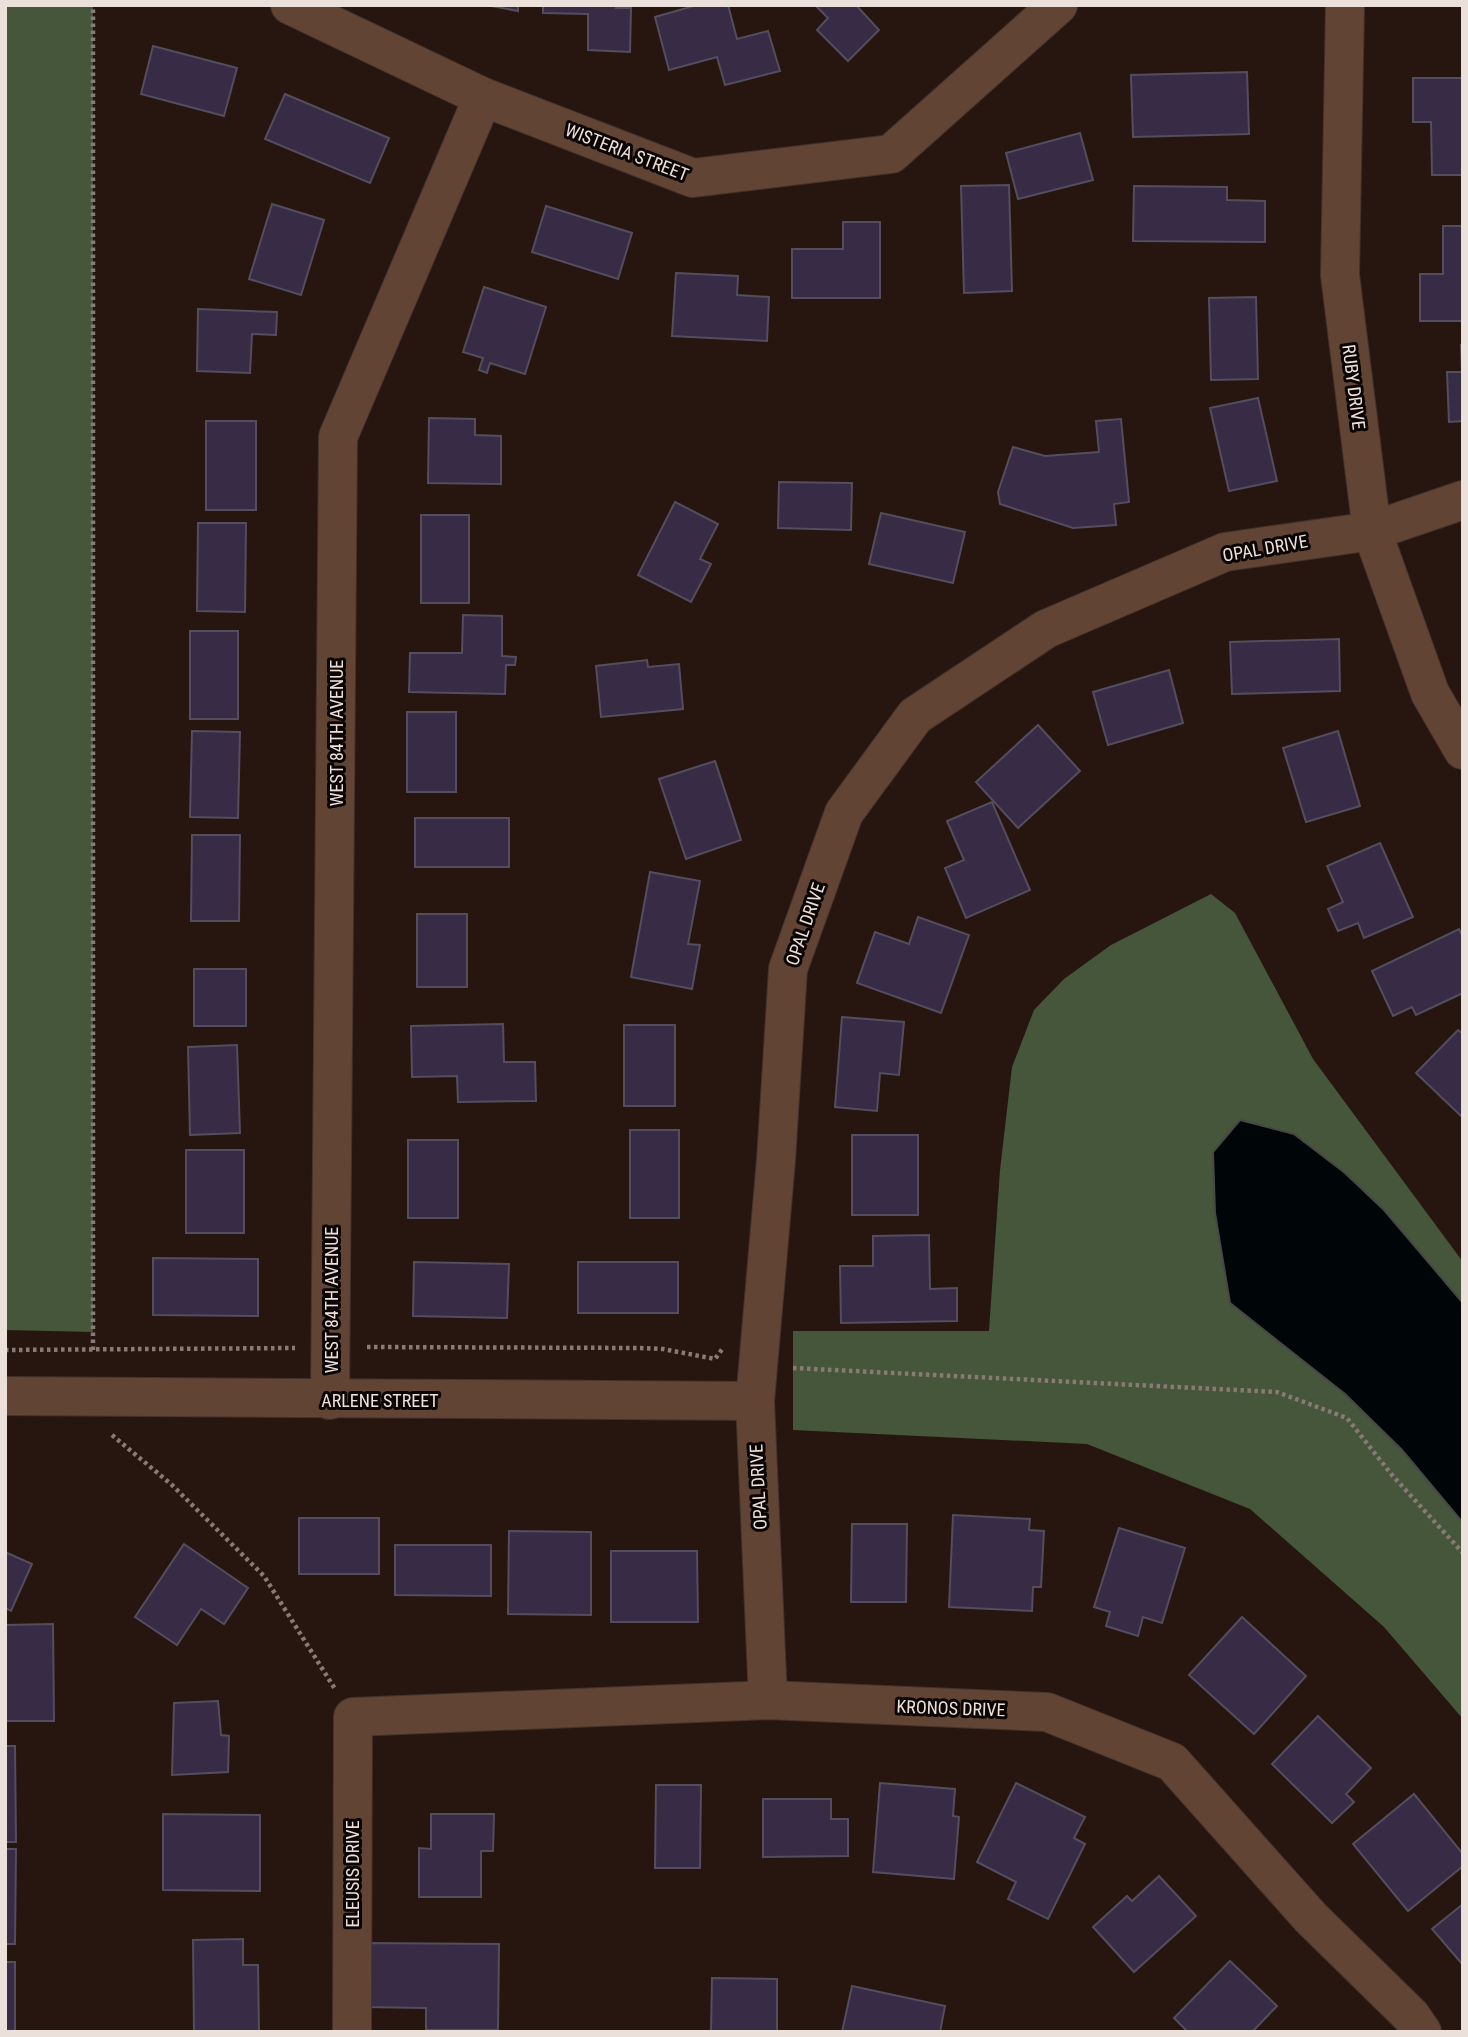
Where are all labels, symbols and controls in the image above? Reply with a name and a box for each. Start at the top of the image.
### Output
street label: WISTERIA STREET [562,119,692,185]
street label: RUBY DRIVE [1338,343,1370,431]
street label: OPAL DRIVE [1221,530,1309,566]
street label: WEST 84TH AVENUE [326,660,347,806]
street label: OPAL DRIVE [781,880,829,968]
street label: WEST 84TH AVENUE [321,1227,342,1373]
street label: ARLENE STREET [321,1390,439,1411]
street label: OPAL DRIVE [745,1443,771,1531]
street label: KRONOS DRIVE [896,1696,1006,1720]
street label: ELEUSIS DRIVE [342,1820,363,1928]

